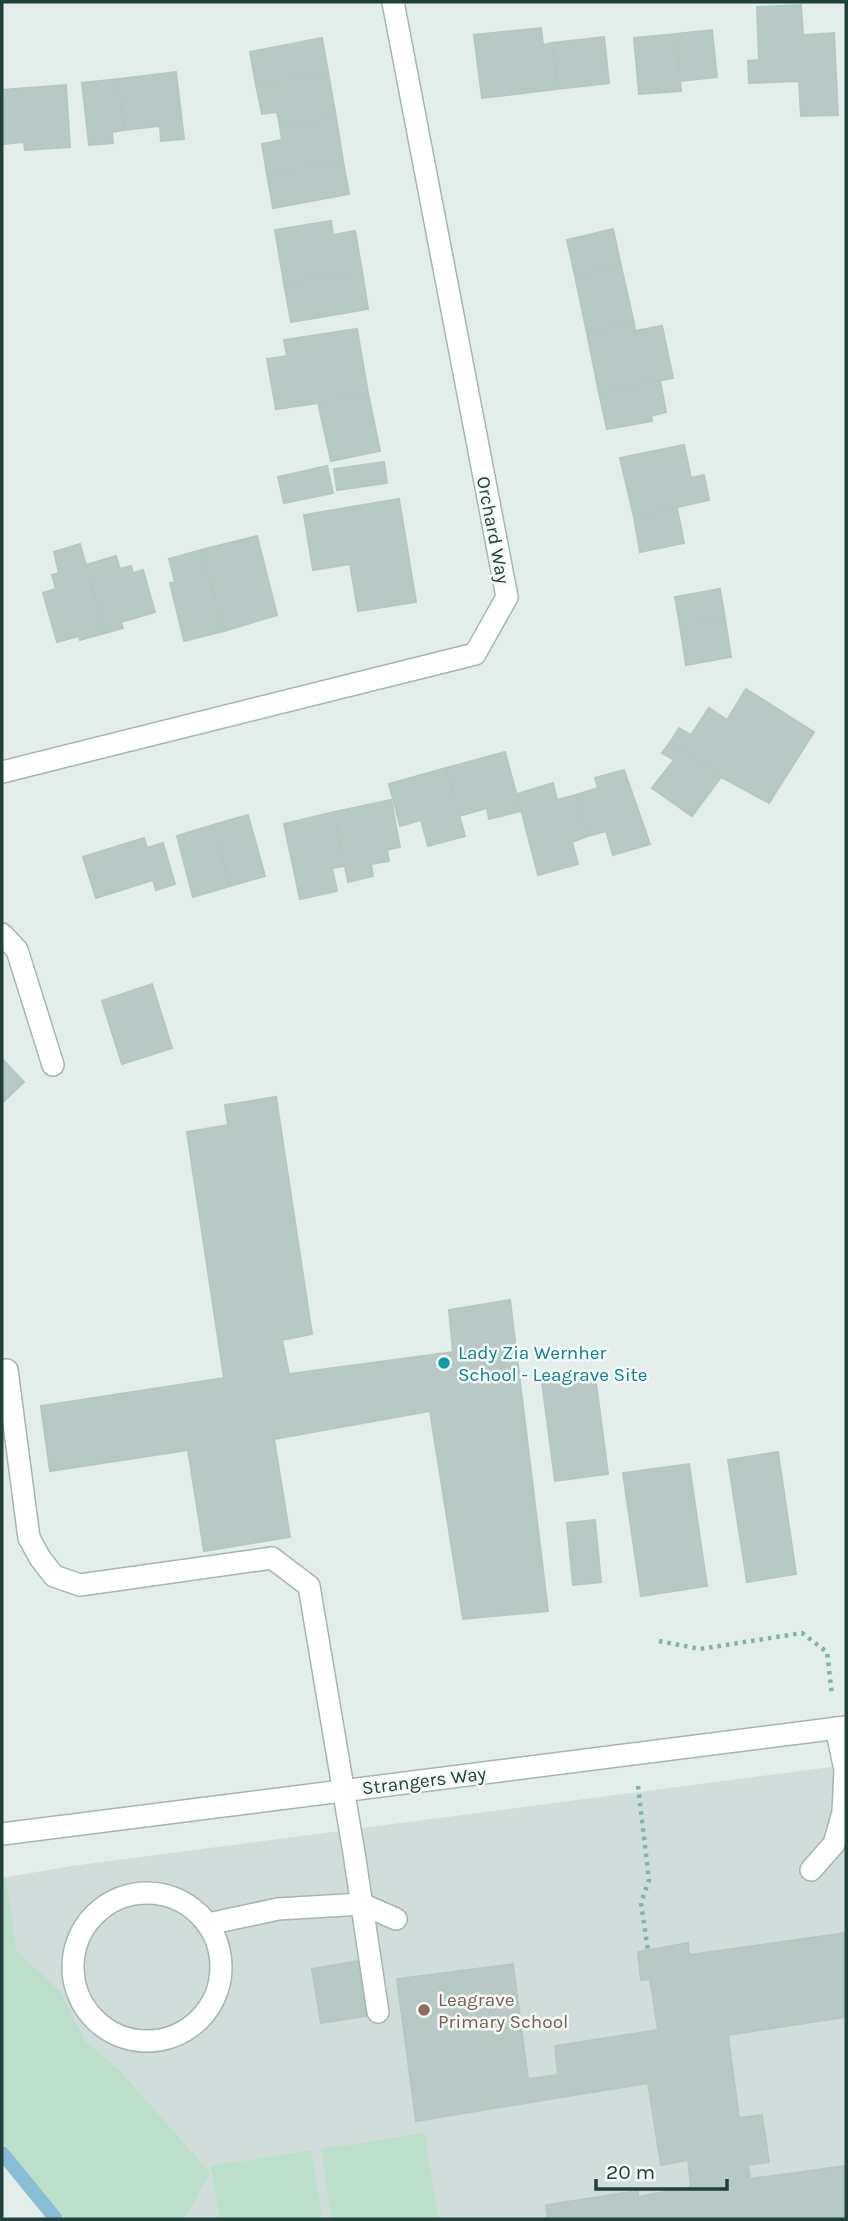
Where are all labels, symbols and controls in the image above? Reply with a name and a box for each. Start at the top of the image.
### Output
street label: Orchard Way [472,475,514,586]
place label: Lady Zia Wernher School - Leagrave Site [458,1342,648,1386]
marker: Lady Zia Wernher School - Leagrave Site [436,1355,452,1371]
street label: Strangers Way [361,1762,488,1800]
place label: Leagrave Primary School [438,1989,568,2033]
marker: Leagrave Primary School [416,2002,432,2018]
scale bar [596,2148,727,2192]
text: 20 m [606,2160,655,2184]

